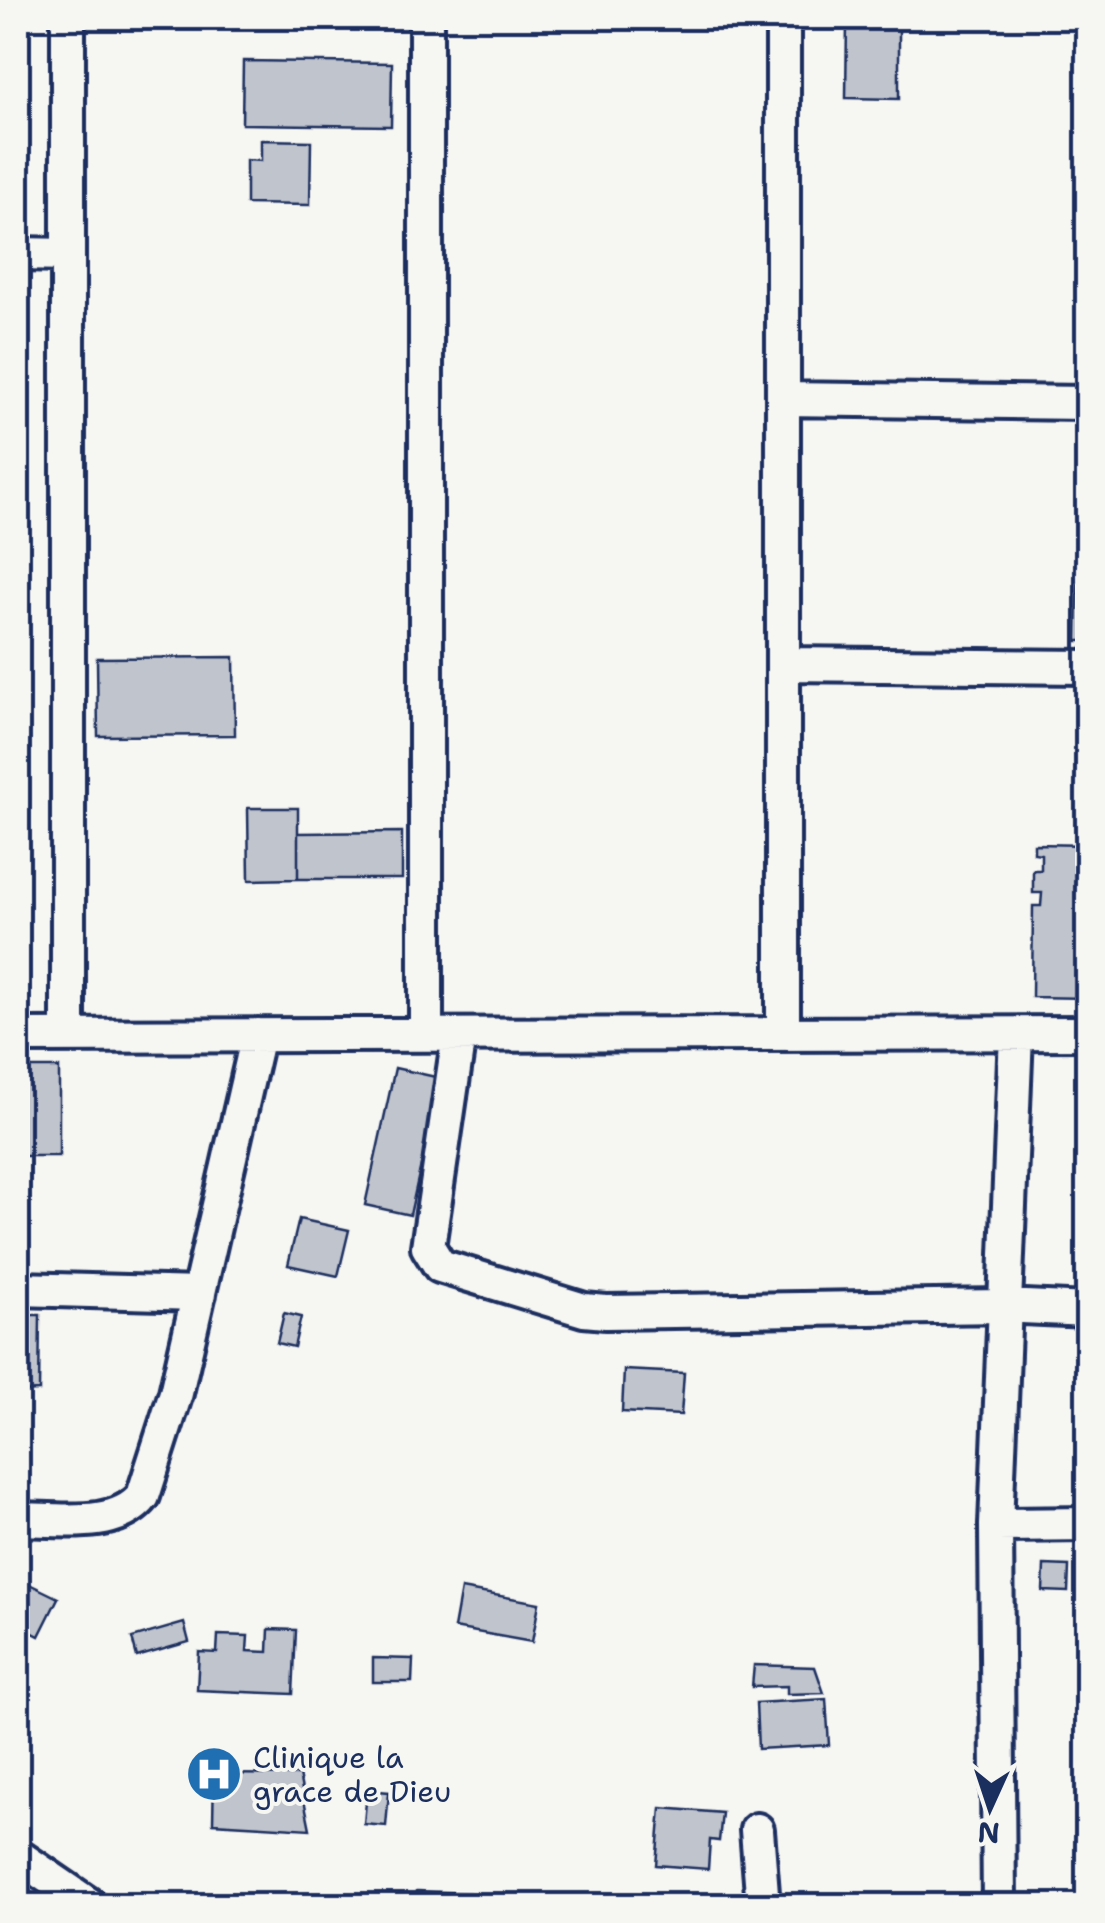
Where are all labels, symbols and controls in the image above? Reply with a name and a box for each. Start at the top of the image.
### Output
place label: Clinique la grace de Dieu [253,1737,451,1812]
hospital icon: Clinique la grace de Dieu [184,1744,244,1804]
north arrow [940,1758,1040,1858]
text: N [977,1813,1001,1853]

